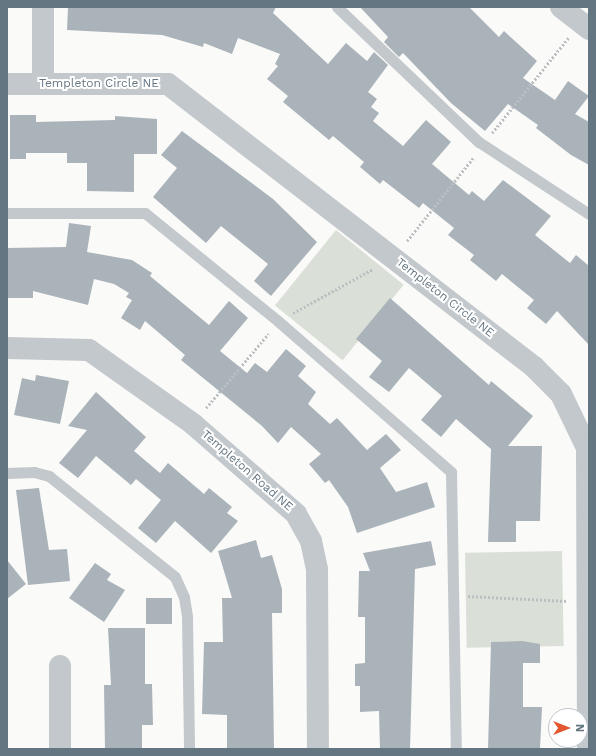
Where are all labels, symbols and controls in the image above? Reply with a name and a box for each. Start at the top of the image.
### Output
street label: Templeton Circle NE [39,77,159,91]
street label: Templeton Circle NE [393,255,497,341]
street label: Templeton Road NE [199,428,295,514]
north arrow [548,708,588,748]
text: N [573,724,586,732]

